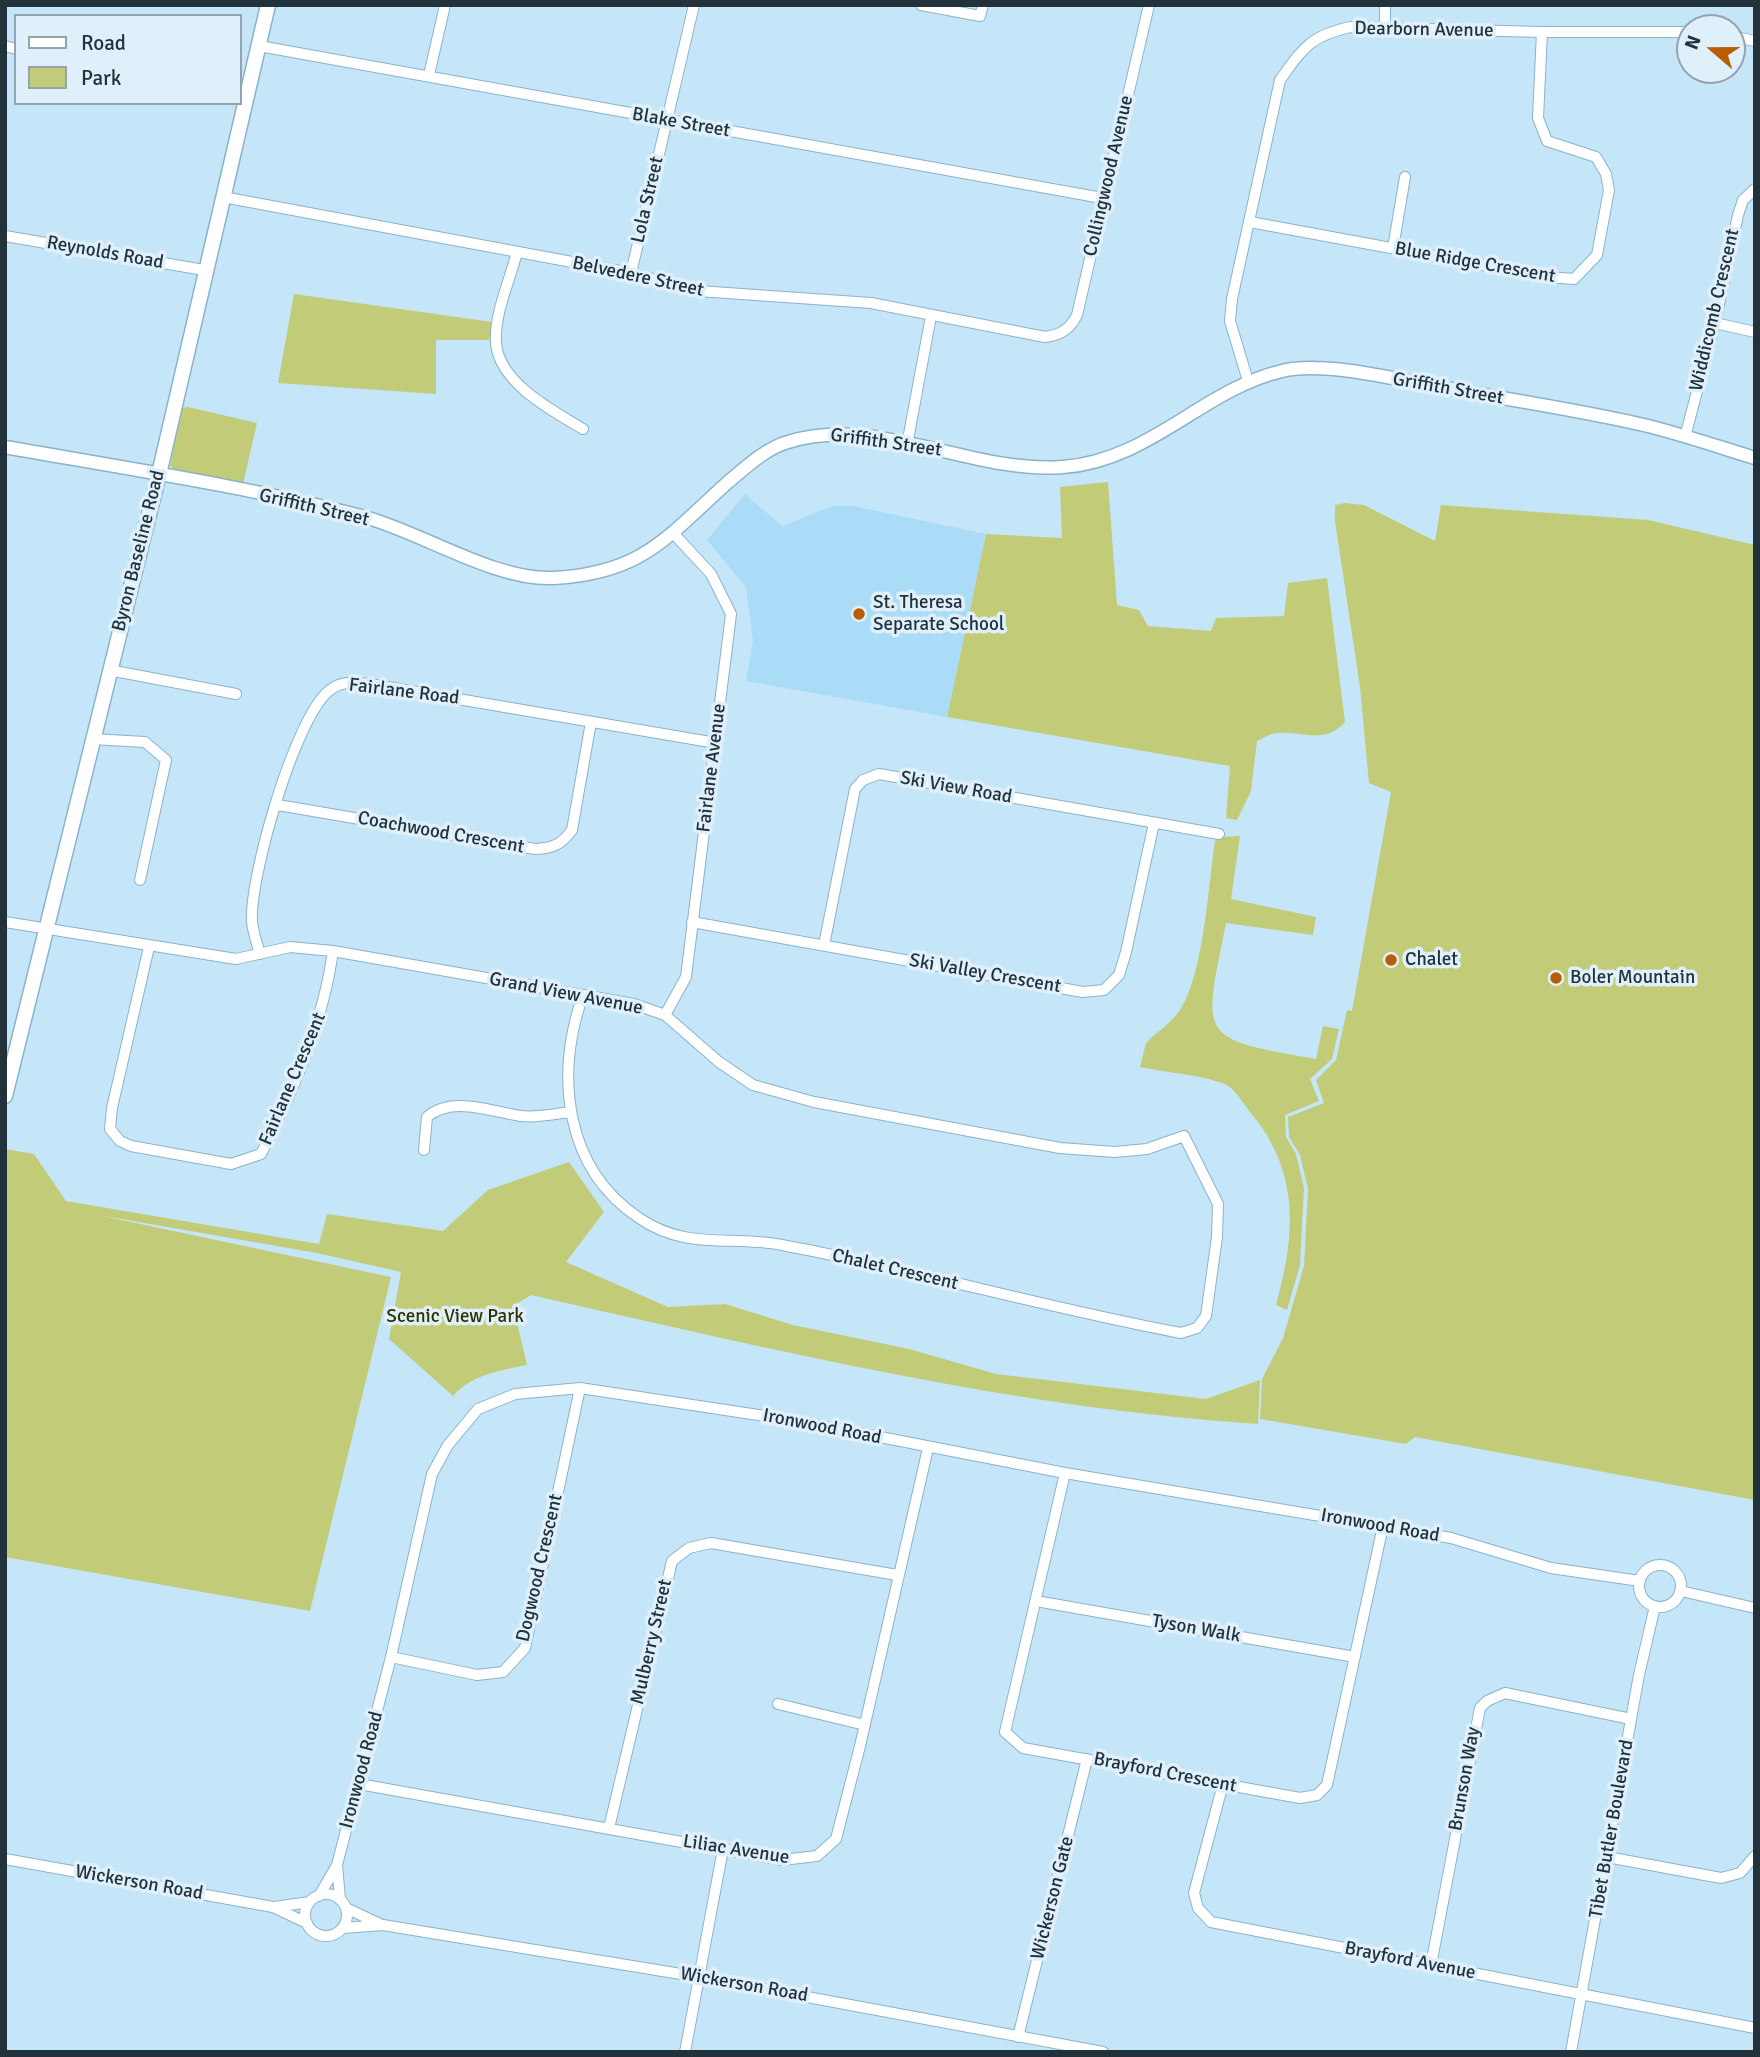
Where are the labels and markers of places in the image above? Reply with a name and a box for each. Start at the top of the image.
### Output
place label: St. Theresa Separate School [873,592,1004,636]
marker: St. Theresa Separate School [851,606,867,622]
place label: Chalet [1405,949,1458,971]
marker: Chalet [1383,952,1399,968]
place label: Boler Mountain [1570,967,1695,989]
marker: Boler Mountain [1548,970,1564,986]

